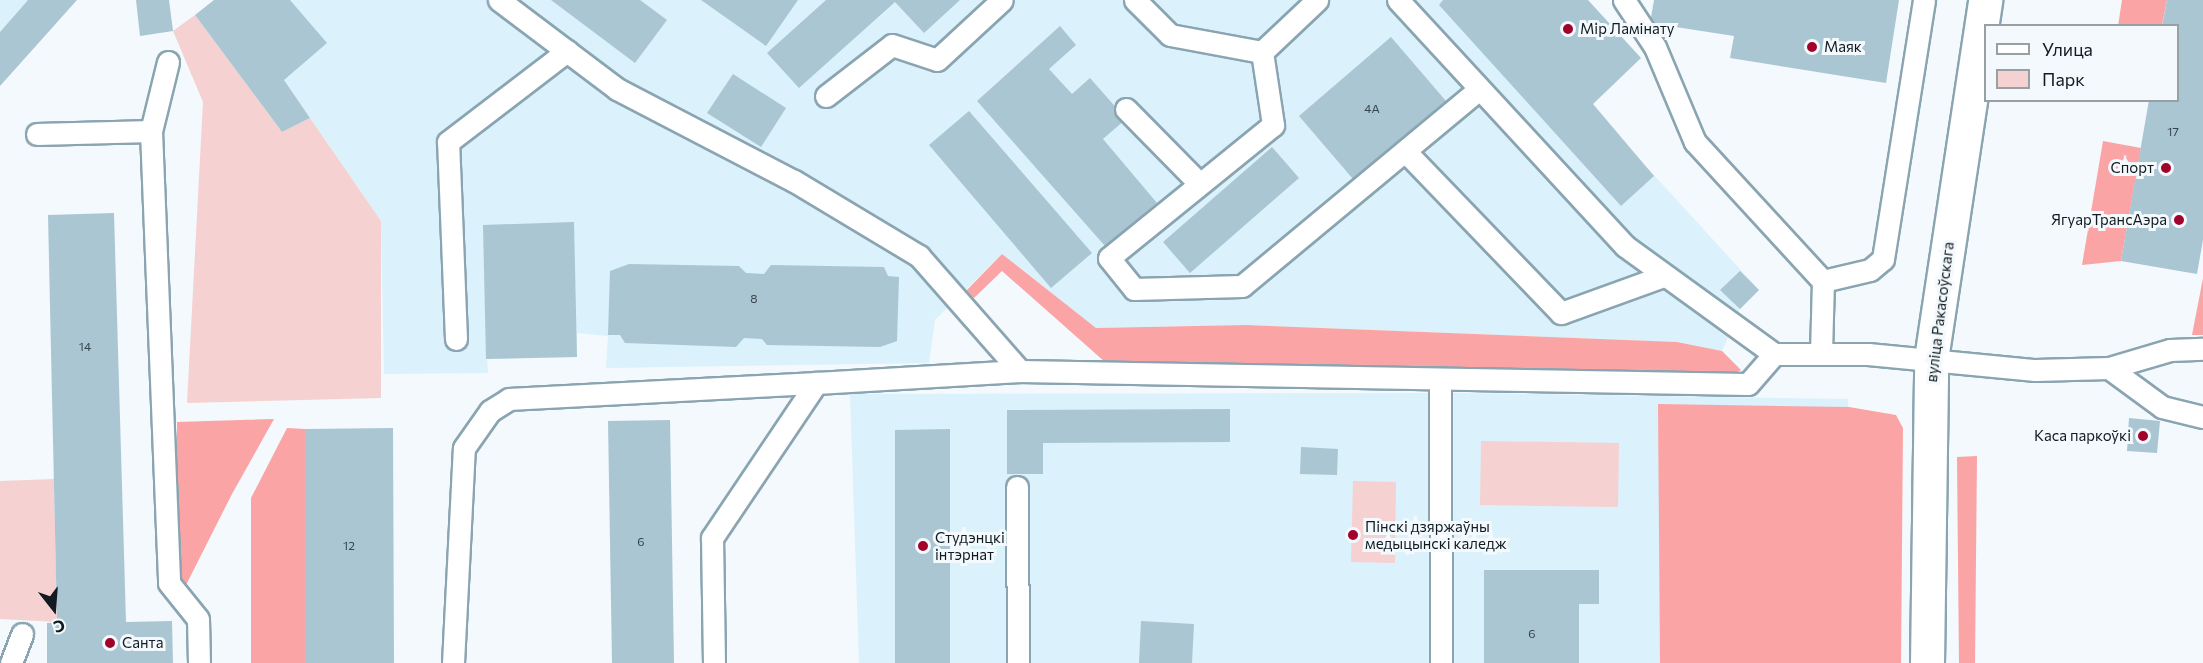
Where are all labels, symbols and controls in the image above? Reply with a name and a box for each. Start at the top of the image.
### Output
place label: Мір Ламінату [1580,20,1675,38]
marker: Мір Ламінату [1561,22,1575,36]
legend [1984,24,2179,102]
place label: Маяк [1824,38,1862,56]
text: Улица [2042,38,2093,60]
marker: Маяк [1805,40,1819,54]
text: Парк [2042,68,2085,90]
house number: 4А [1364,102,1380,116]
house number: 17 [2167,125,2179,139]
place label: Спорт [2111,159,2154,177]
marker: Спорт [2159,161,2173,175]
place label: ЯгуарТрансАэра [2051,211,2167,229]
marker: ЯгуарТрансАэра [2172,213,2186,227]
street label: вуліца Ракасоўскага [1922,241,1958,383]
house number: 8 [750,292,758,306]
house number: 14 [79,340,91,354]
place label: Каса паркоўкі [2034,427,2131,445]
marker: Каса паркоўкі [2136,429,2150,443]
place label: Пінскі дзяржаўны медыцынскі каледж [1365,517,1507,552]
place label: Студэнцкі інтэрнат [935,528,1005,563]
marker: Пінскі дзяржаўны медыцынскі каледж [1346,528,1360,542]
house number: 6 [637,535,645,549]
house number: 12 [343,539,355,553]
marker: Студэнцкі інтэрнат [916,539,930,553]
north arrow [24,579,84,639]
text: С [51,616,67,637]
house number: 6 [1528,627,1536,641]
place label: Санта [122,634,163,652]
marker: Санта [103,636,117,650]

